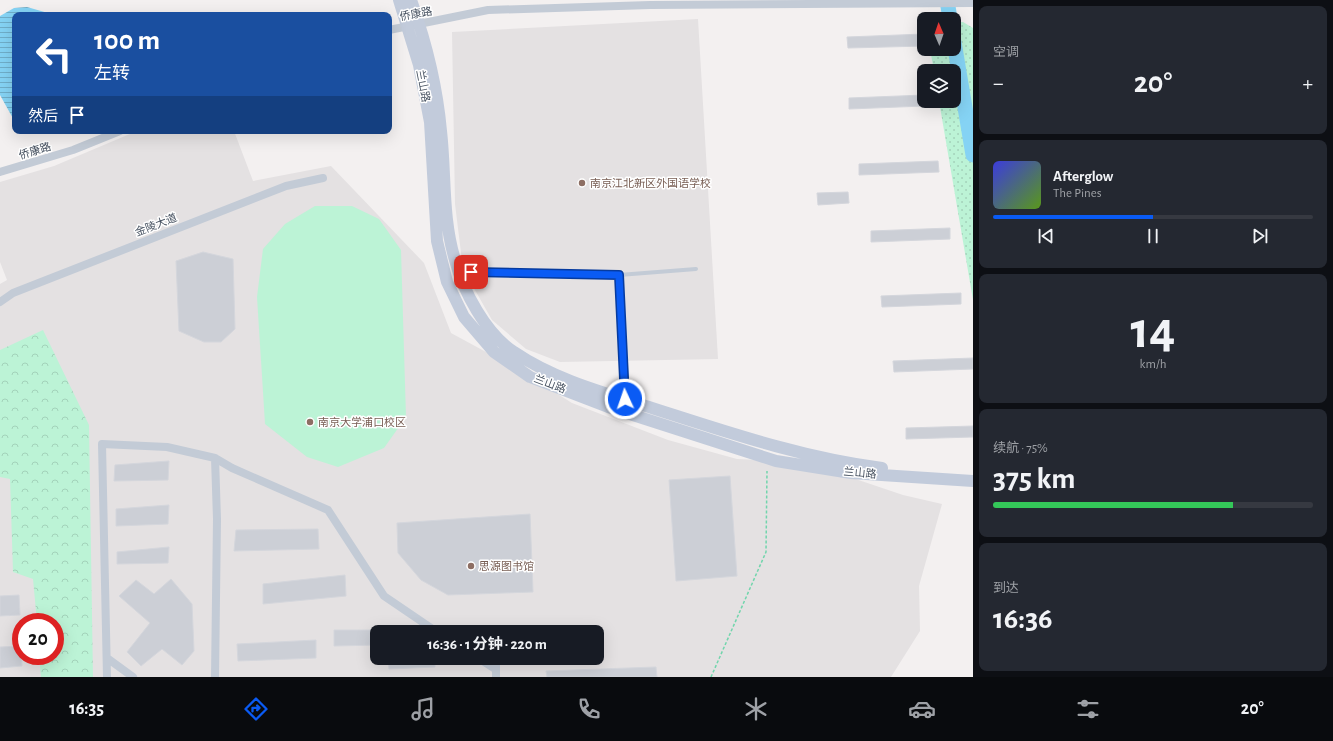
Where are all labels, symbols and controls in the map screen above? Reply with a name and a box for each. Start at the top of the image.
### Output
street label: 侨康路 [399,4,433,23]
north arrow [917,12,961,56]
map controls [917,12,961,108]
text: 100 m [94,27,160,55]
icon: left [28,28,80,80]
text: 空调 [993,46,1019,59]
button: layers [917,64,961,108]
text: 左转 [94,65,130,83]
text: 20° [1134,68,1172,98]
street label: 兰山路 [414,69,433,103]
text: − [993,72,1004,94]
text: + [1302,72,1313,94]
icon: arrive [66,104,88,126]
text: 然后 [28,109,58,124]
street label: 侨康路 [17,140,52,161]
text: Afterglow [1053,169,1113,184]
place label: 南京江北新区外国语学校 [590,177,711,189]
marker: 南京江北新区外国语学校 [577,178,587,188]
text: The Pines [1053,187,1102,200]
street label: 金陵大道 [133,211,179,238]
icon: previous [1035,225,1057,247]
icon: pause [1142,225,1164,247]
icon: next [1249,225,1271,247]
pin [454,255,488,289]
icon: arrive [460,261,482,283]
text: 14 [1131,305,1175,357]
text: km/h [1140,358,1166,371]
street label: 兰山路 [533,372,568,395]
position arrow [604,378,646,420]
place label: 南京大学浦口校区 [318,416,406,428]
marker: 南京大学浦口校区 [305,417,315,427]
text: 续航 · 75% [993,442,1048,455]
text: 375 km [993,464,1075,494]
street label: 兰山路 [843,465,877,480]
place label: 思源图书馆 [479,560,534,572]
marker: 思源图书馆 [466,561,476,571]
text: 到达 [993,582,1019,595]
text: 16:36 [993,604,1053,634]
speed limit sign: 20 [12,613,64,665]
text: 16:36 · 1 分钟 · 220 m [427,637,547,652]
icon: directions [242,695,270,723]
icon: music [409,695,437,723]
icon: phone [575,695,603,723]
icon: climate [742,695,770,723]
icon: car [908,695,936,723]
icon: filters [1074,695,1102,723]
text: 16:35 [69,700,104,718]
text: 20° [1241,700,1264,718]

